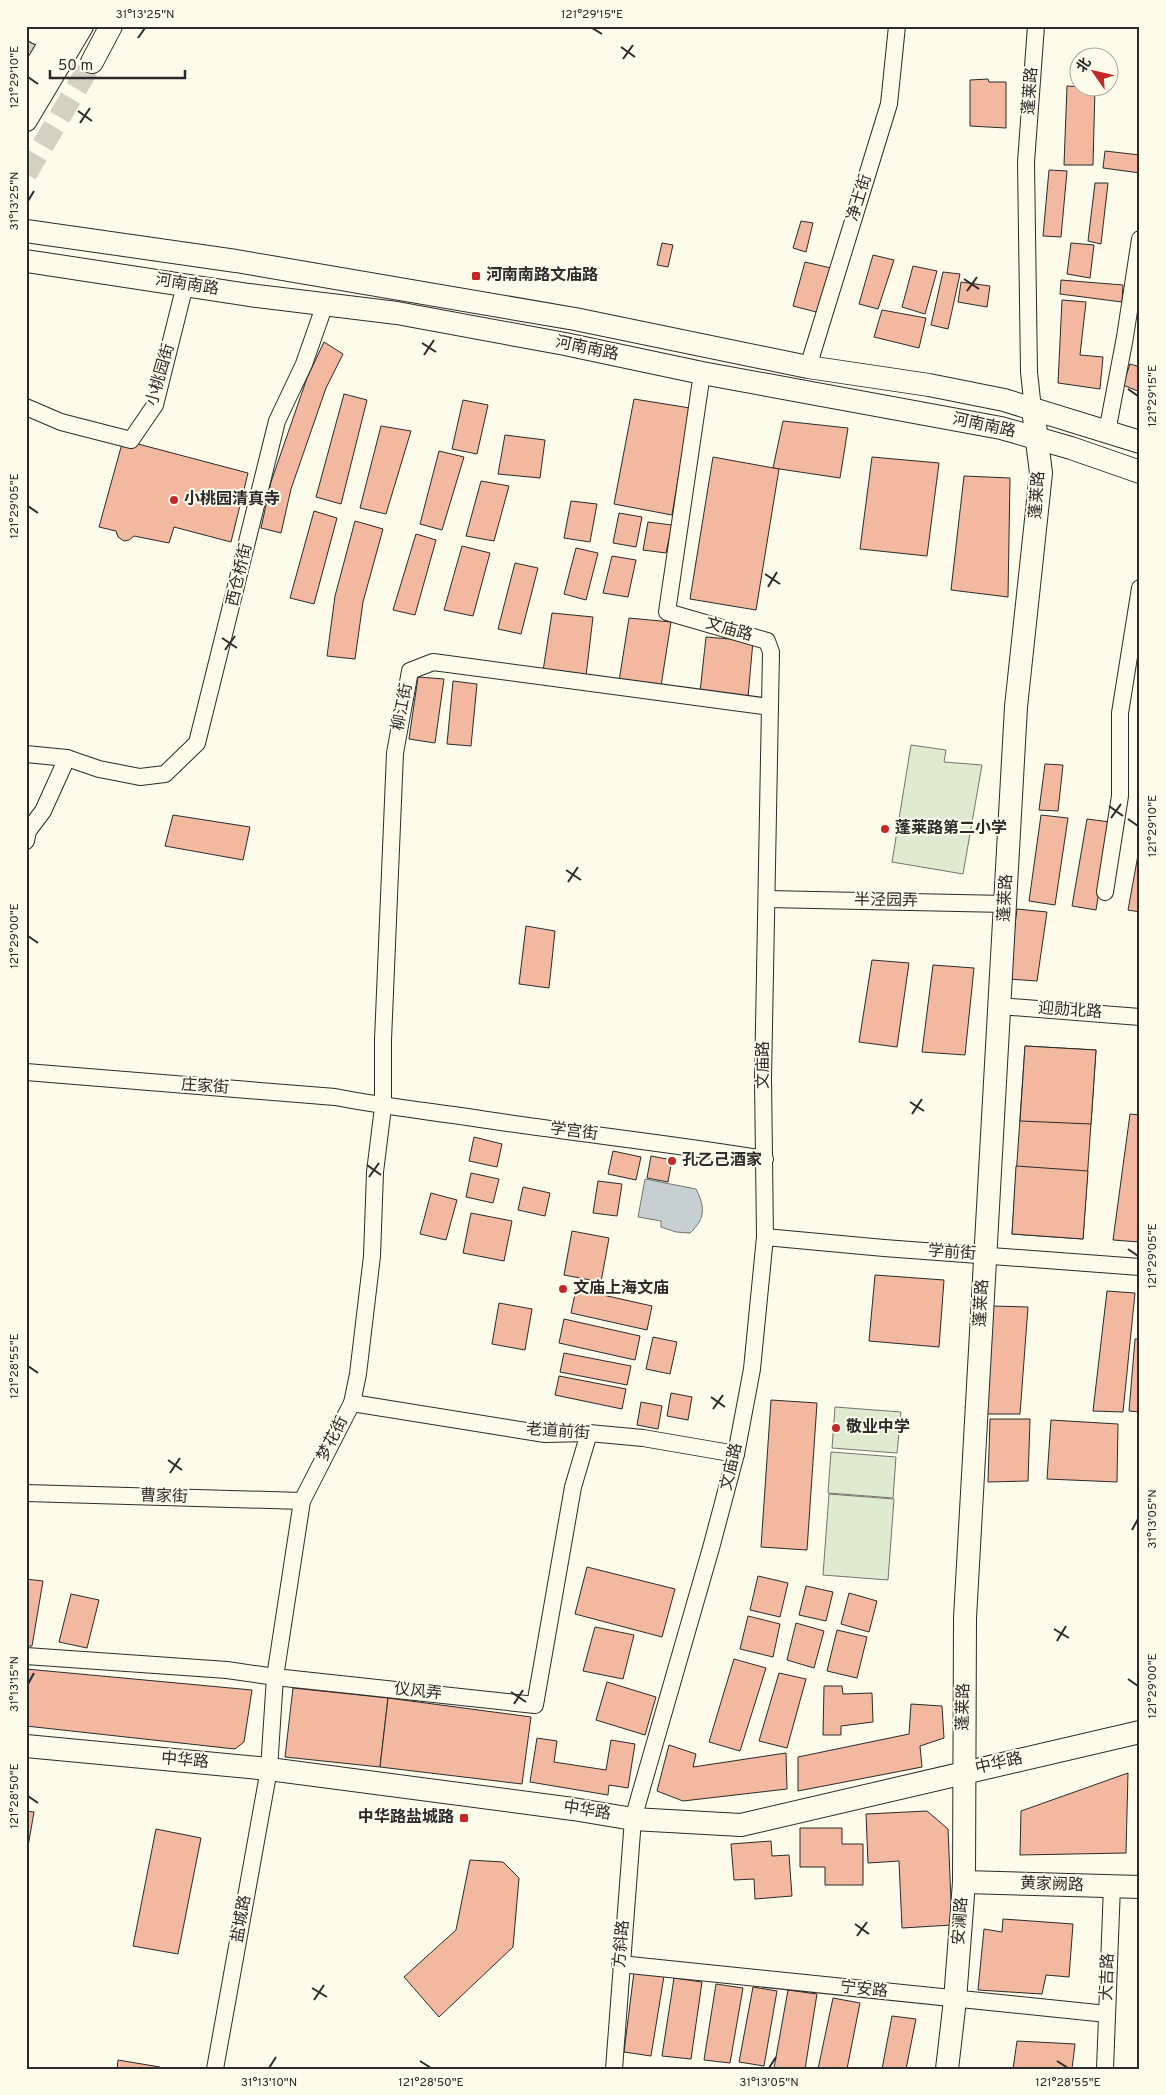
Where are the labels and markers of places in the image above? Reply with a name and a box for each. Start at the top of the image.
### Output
place label: 河南南路文庙路 [486,266,598,286]
marker: 河南南路文庙路 [470,270,482,282]
place label: 小桃园清真寺 [184,490,280,510]
marker: 小桃园清真寺 [168,494,180,506]
place label: 蓬莱路第二小学 [895,819,1007,839]
marker: 蓬莱路第二小学 [879,823,891,835]
place label: 孔乙己酒家 [682,1151,762,1171]
marker: 孔乙己酒家 [666,1155,678,1167]
place label: 文庙上海文庙 [573,1279,669,1299]
marker: 文庙上海文庙 [557,1283,569,1295]
place label: 敬业中学 [846,1418,910,1438]
marker: 敬业中学 [830,1422,842,1434]
place label: 中华路盐城路 [358,1807,454,1828]
marker: 中华路盐城路 [458,1812,470,1824]

